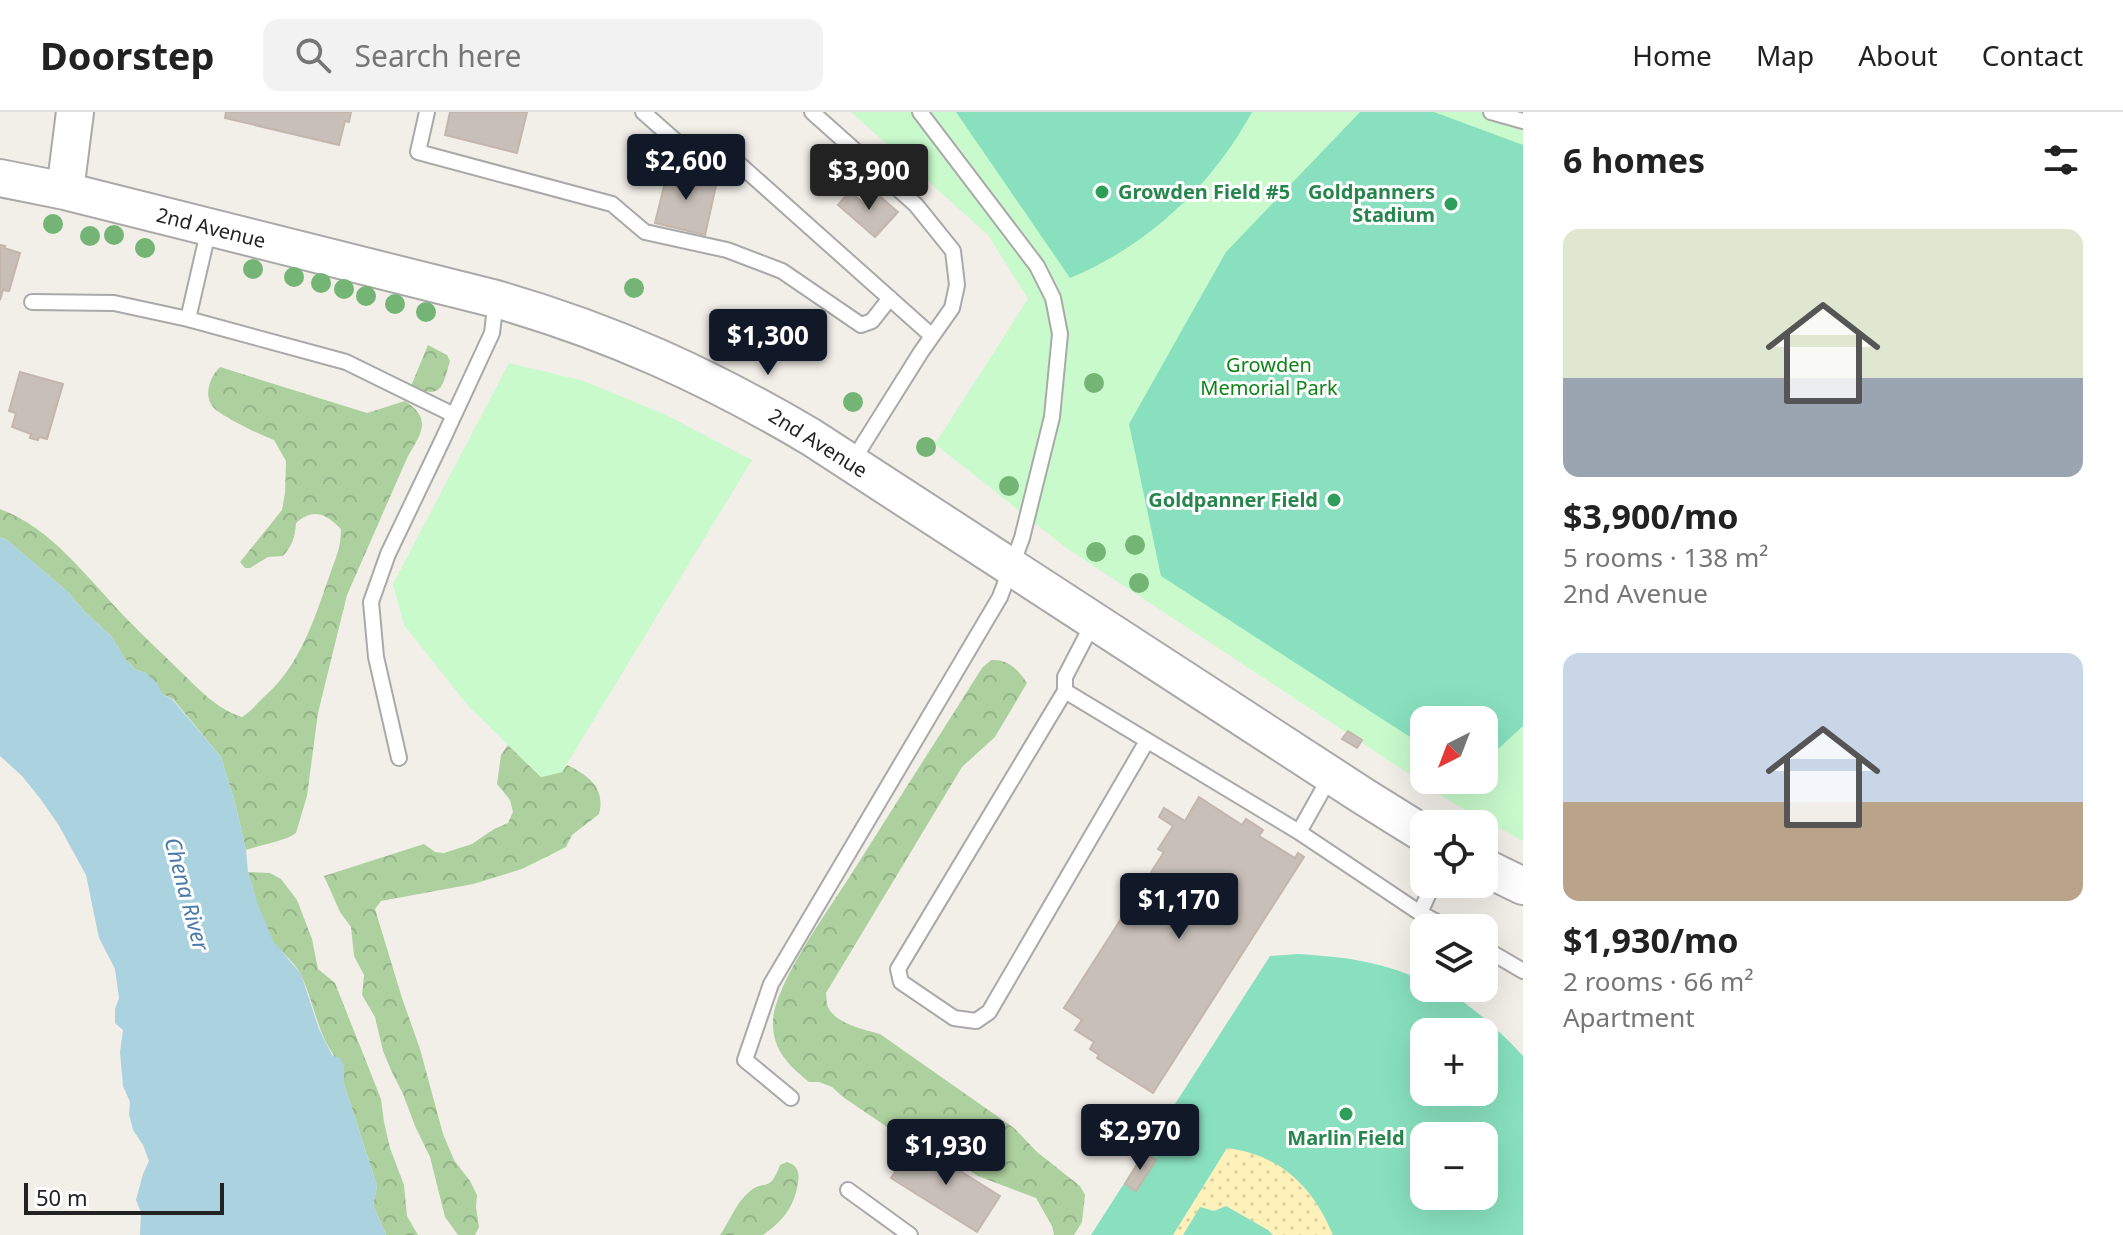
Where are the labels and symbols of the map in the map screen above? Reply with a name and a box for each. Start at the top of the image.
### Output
pin: $2,600 [621,134,751,202]
pin: $3,900 [804,144,934,212]
place label: Growden Field #5 [1118,178,1290,205]
place label: Goldpanners Stadium [1308,178,1435,228]
marker: Growden Field #5 [1093,183,1111,201]
marker: Goldpanners Stadium [1442,195,1460,213]
street label: 2nd Avenue [154,201,268,254]
pin: $1,300 [703,309,833,377]
park label: Growden Memorial Park [1200,351,1338,401]
street label: 2nd Avenue [764,402,873,484]
place label: Goldpanner Field [1148,486,1318,513]
marker: Goldpanner Field [1325,491,1343,509]
north arrow [1410,706,1498,794]
water label: Chena River [158,834,218,955]
pin: $1,170 [1114,873,1244,941]
pin: $2,970 [1075,1104,1205,1172]
marker: Marlin Field [1337,1105,1355,1123]
pin: $1,930 [881,1119,1011,1187]
place label: Marlin Field [1287,1124,1405,1151]
scale bar [24,1179,224,1215]

